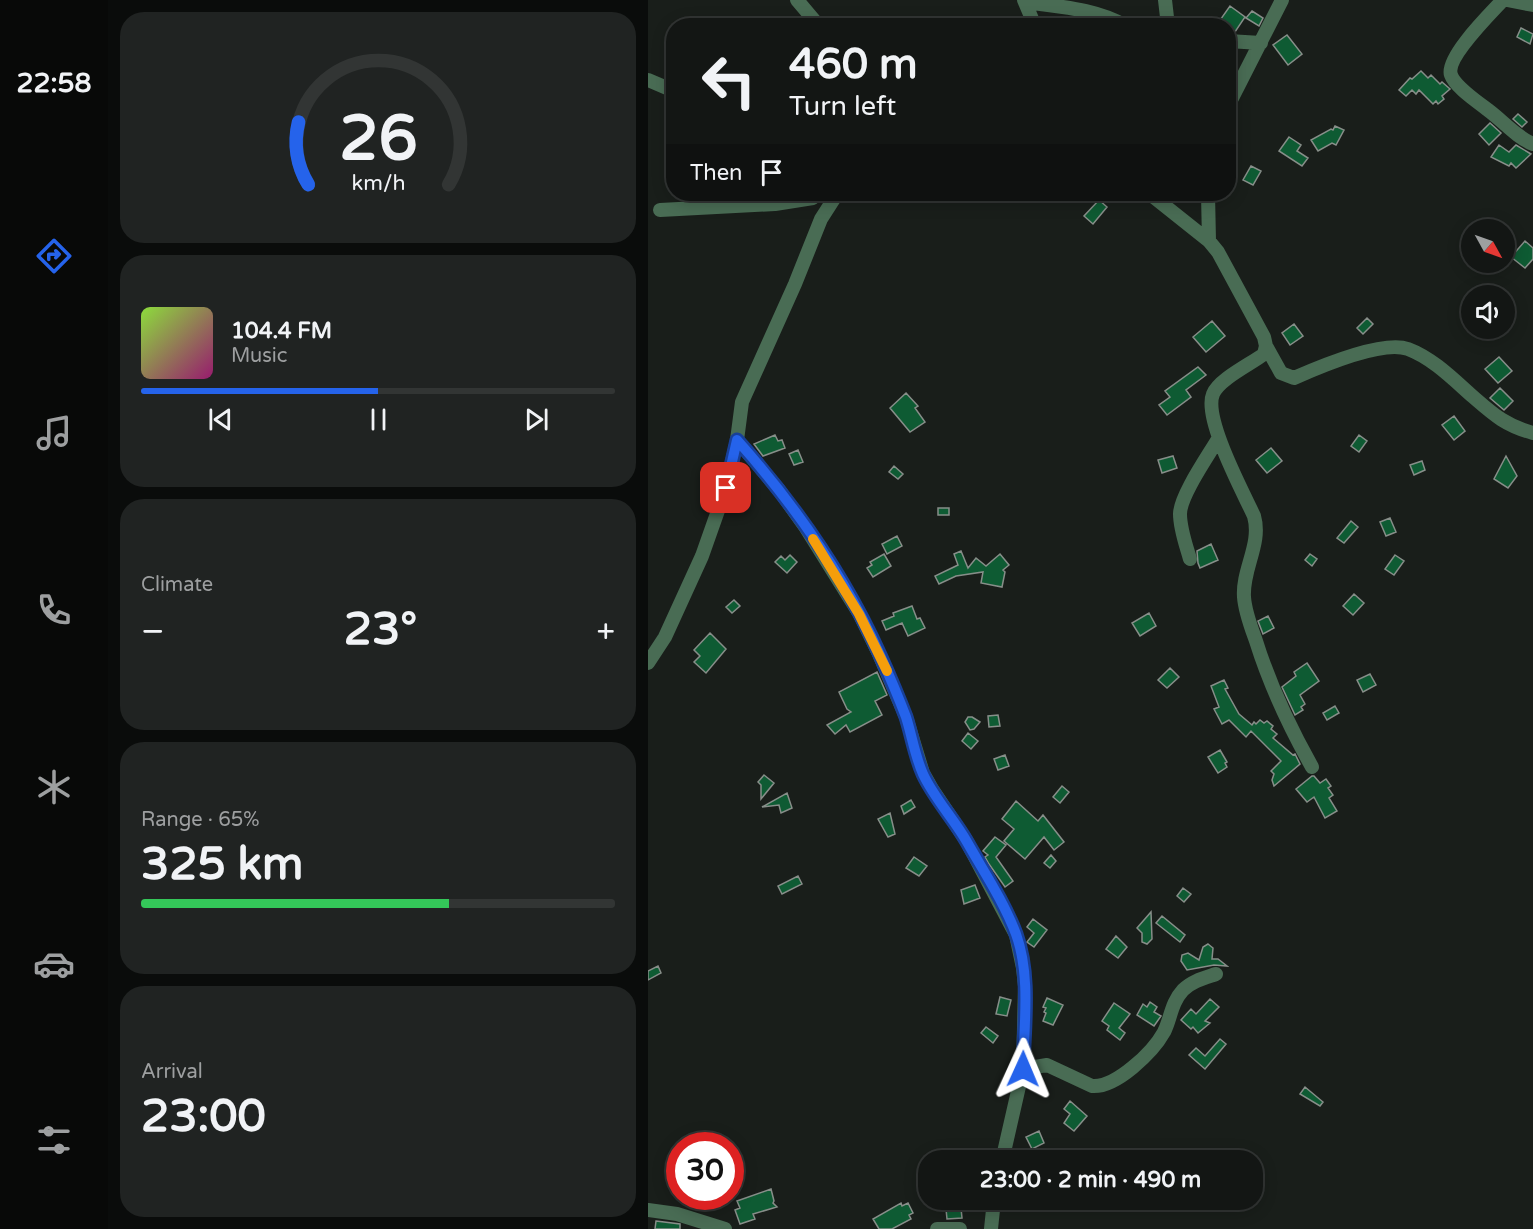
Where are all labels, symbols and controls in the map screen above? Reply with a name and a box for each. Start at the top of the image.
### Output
text: 460 m [789,39,918,90]
icon: left [690,42,768,120]
text: 22:58 [17,67,91,100]
text: Turn left [789,90,896,123]
text: 26 [339,102,417,177]
icon: arrive [755,156,788,189]
text: Then [690,160,743,186]
text: km/h [351,170,405,196]
north arrow [1461,219,1515,273]
map controls [1461,219,1515,339]
icon: directions [33,235,75,277]
button: sound [1461,285,1515,339]
text: 104.4 FM [231,318,332,344]
text: Music [231,344,287,368]
icon: previous [204,403,237,436]
icon: pause [362,403,395,436]
icon: next [520,403,553,436]
icon: music [33,412,75,454]
pin [700,462,751,513]
icon: arrive [709,471,742,504]
text: Climate [141,573,213,597]
icon: phone [33,589,75,631]
text: 23° [344,603,417,657]
text: − [141,612,165,651]
text: + [596,612,615,651]
icon: climate [33,766,75,808]
text: Range · 65% [141,808,260,832]
text: 325 km [141,838,303,892]
icon: car [33,943,75,985]
position arrow [991,1037,1055,1101]
text: Arrival [141,1060,203,1084]
text: 23:00 [141,1090,266,1144]
icon: filters [33,1119,75,1161]
speed limit sign: 30 [666,1132,744,1210]
text: 23:00 · 2 min · 490 m [980,1167,1201,1193]

